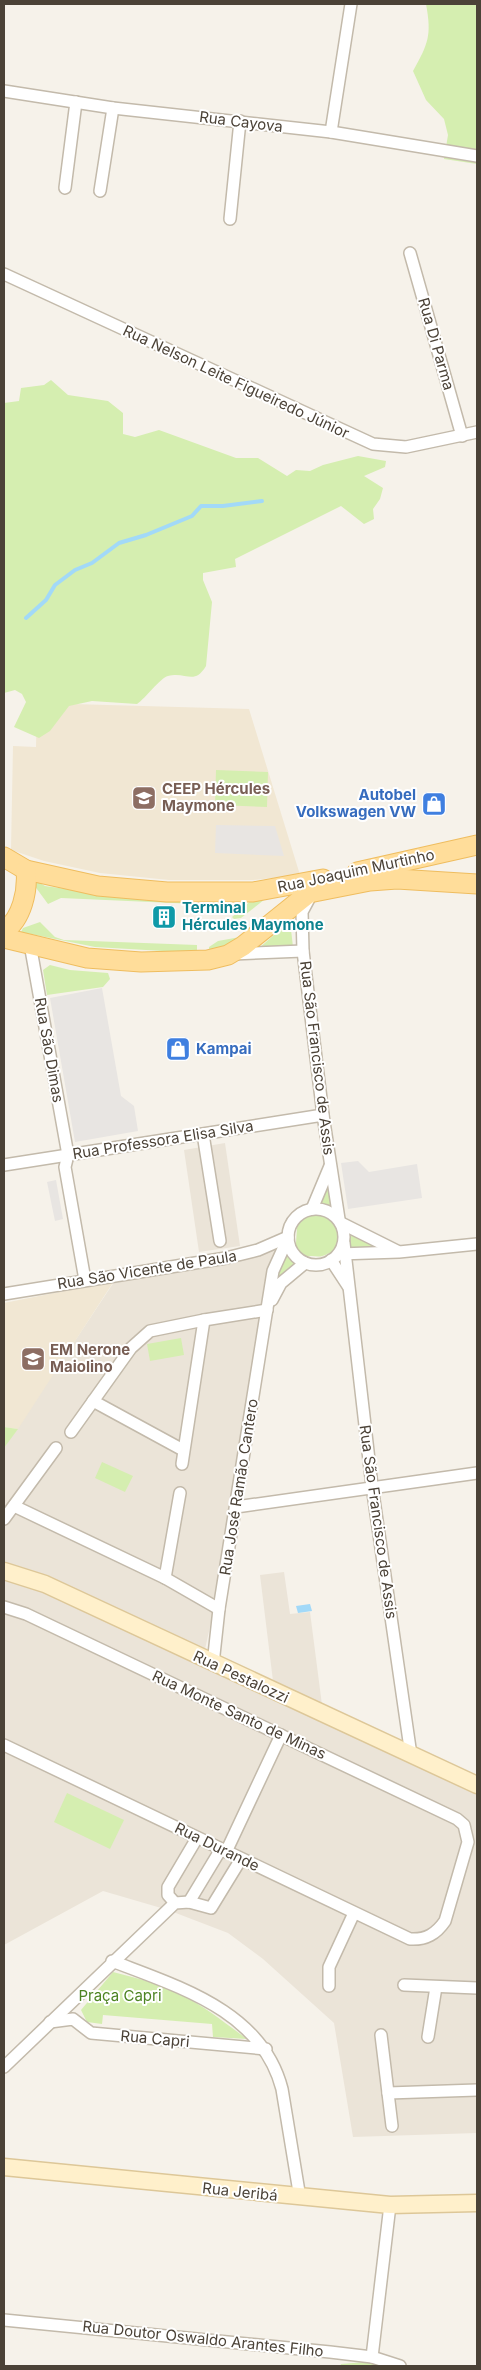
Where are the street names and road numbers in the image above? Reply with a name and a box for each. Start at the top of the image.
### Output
street label: Rua Cayova [198,107,284,136]
street label: Rua Di Parma [414,295,459,392]
street label: Rua Nelson Leite Figueiredo Júnior [120,321,353,443]
street label: Rua Joaquim Murtinho [276,845,436,896]
street label: Rua São Francisco de Assis [296,960,339,1156]
street label: Rua São Dimas [31,996,68,1104]
street label: Rua Professora Elisa Silva [71,1116,255,1163]
street label: Rua São Vicente de Paula [56,1246,238,1293]
street label: Rua José Ramão Cantero [215,1397,262,1577]
street label: Rua São Francisco de Assis [355,1424,402,1620]
street label: Rua Pestalozzi [190,1646,292,1707]
street label: Rua Monte Santo de Minas [149,1666,329,1763]
street label: Rua Durande [172,1818,263,1875]
street label: Rua Capri [120,2026,190,2051]
street label: Rua Jeribá [201,2178,279,2205]
street label: Rua Doutor Oswaldo Arantes Filho [81,2316,325,2361]

